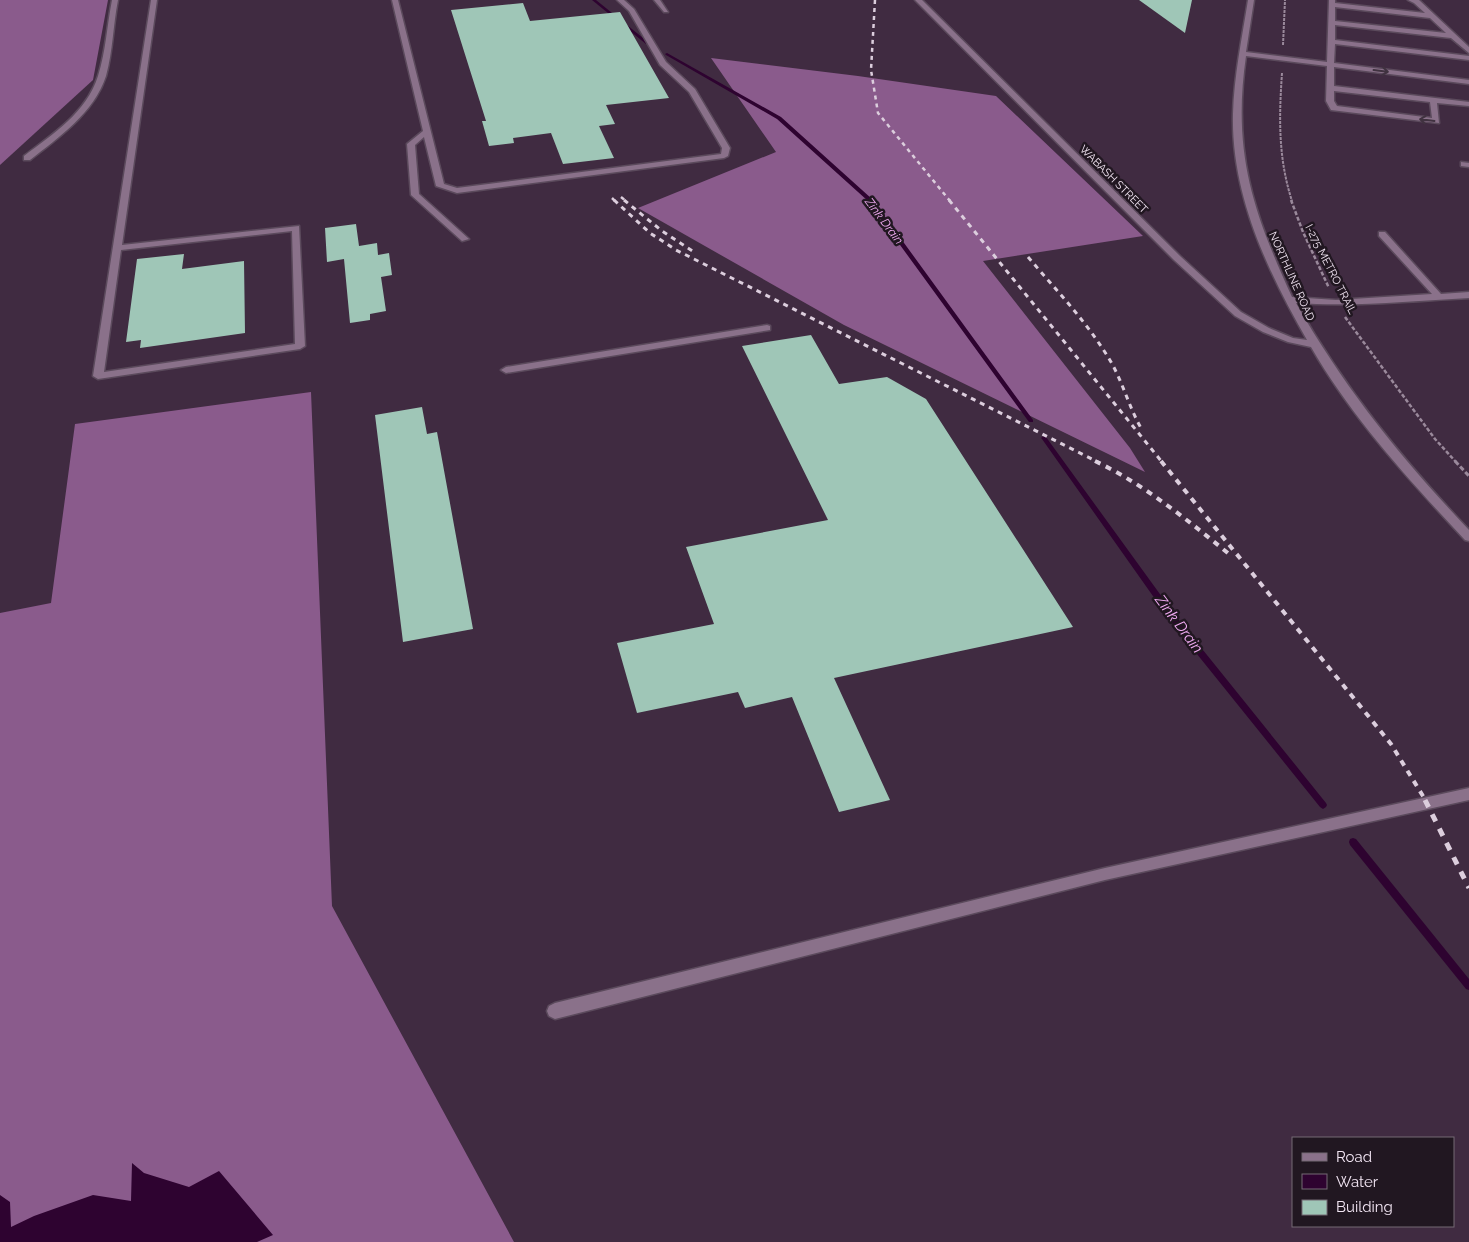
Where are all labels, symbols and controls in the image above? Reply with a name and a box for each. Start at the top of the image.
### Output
one-way arrow [1372,66,1388,76]
one-way arrow [1419,115,1435,125]
street label: WABASH STREET [1077,143,1151,216]
water label: Zink Drain [861,194,906,247]
street label: I-275 METRO TRAIL [1302,222,1359,317]
street label: NORTHLINE ROAD [1266,230,1317,323]
water label: Zink Drain [1151,591,1207,657]
legend [1292,1137,1454,1227]
text: Road [1336,1148,1372,1166]
text: Water [1336,1173,1379,1191]
text: Building [1336,1198,1393,1216]

